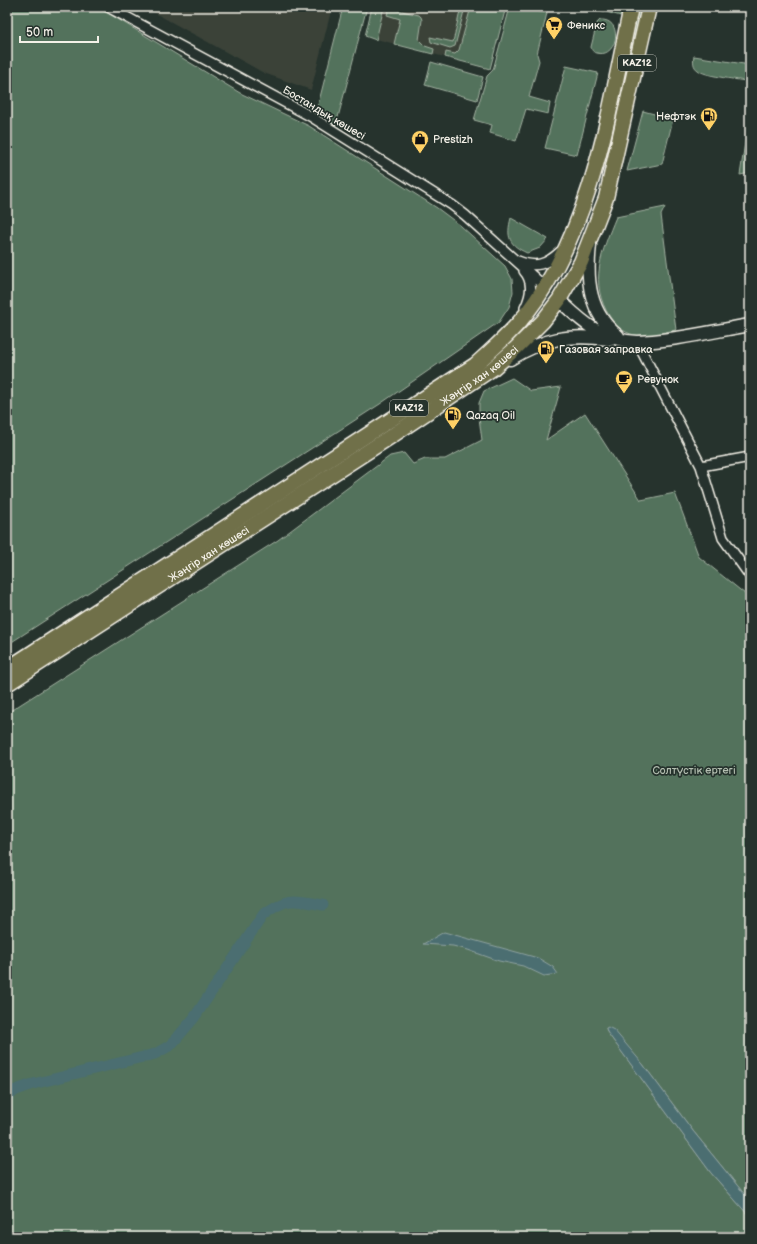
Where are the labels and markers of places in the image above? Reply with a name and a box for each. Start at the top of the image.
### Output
supermarket icon: Феникс [544,15,564,40]
place label: Феникс [567,19,606,32]
fuel station icon: Нефтэк [699,106,719,131]
place label: Нефтэк [656,110,696,123]
shop icon: Prestizh [410,129,430,154]
place label: Prestizh [433,133,473,146]
fuel station icon: Газовая заправка [536,339,556,364]
place label: Газовая заправка [559,343,653,356]
cafe icon: Ревунок [614,369,634,394]
place label: Ревунок [637,373,679,386]
fuel station icon: Qazaq Oil [443,405,463,430]
place label: Qazaq Oil [466,409,515,422]

